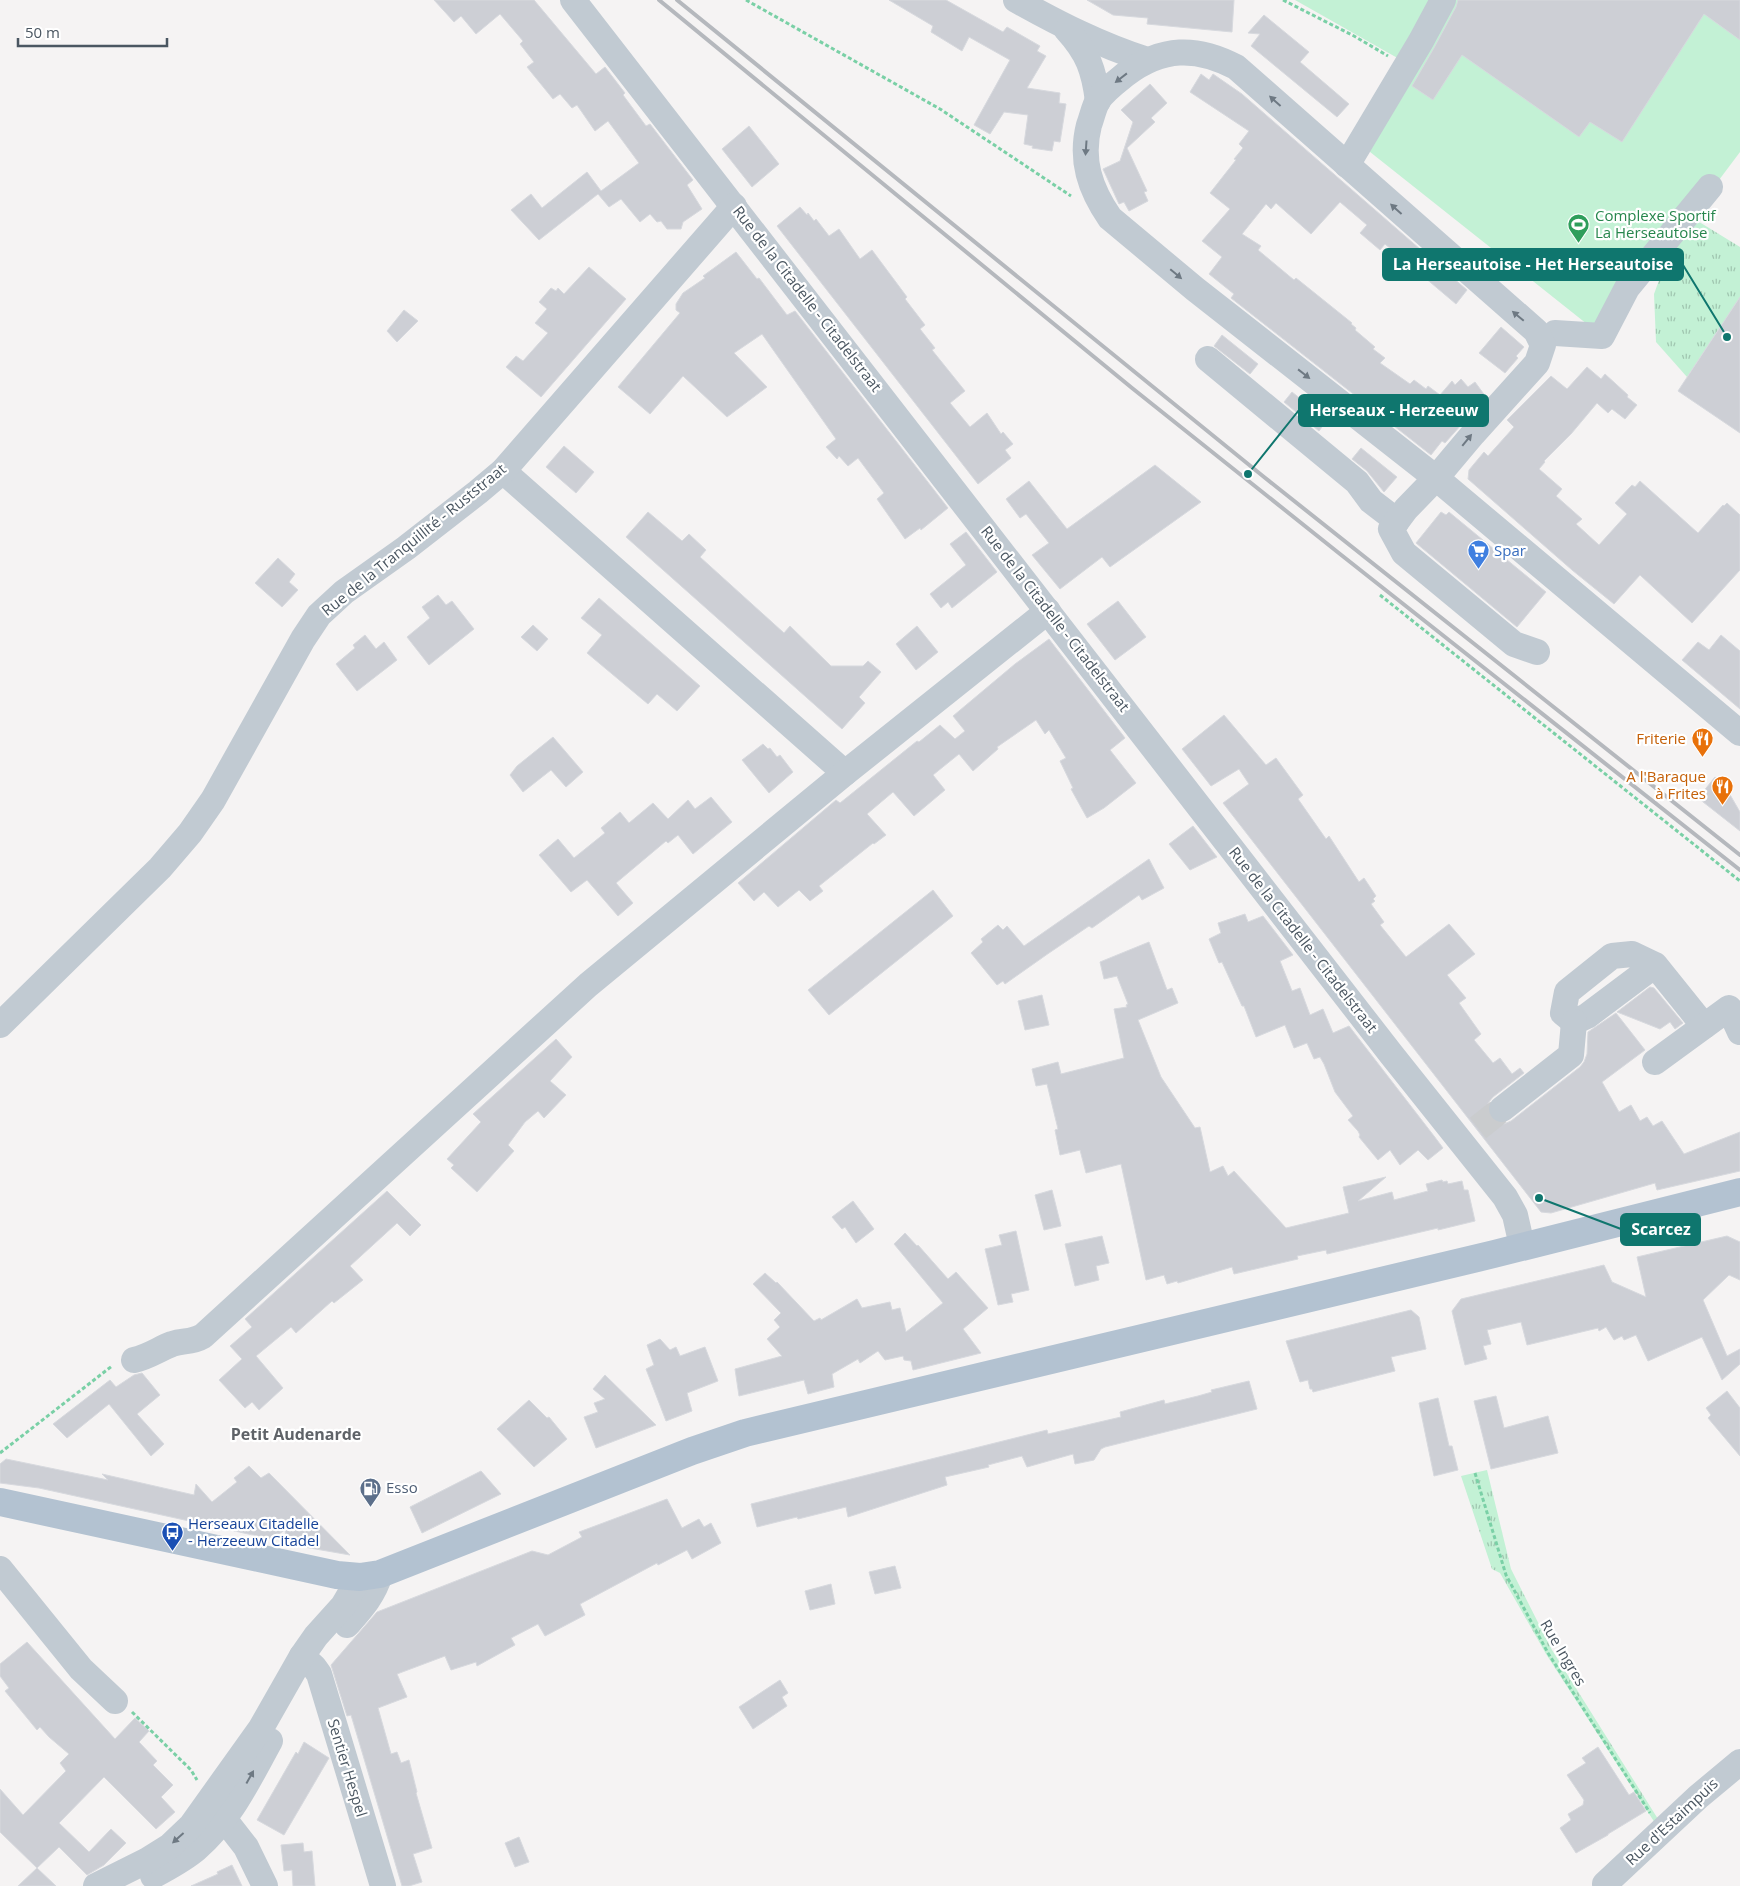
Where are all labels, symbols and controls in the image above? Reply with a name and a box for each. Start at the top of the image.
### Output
scale bar [18,15,166,47]
text: 50 m [25,22,60,42]
one-way arrow [1115,73,1128,84]
one-way arrow [1268,95,1281,106]
one-way arrow [1081,140,1089,156]
street label: Rue de la Citadelle - Citadelstraat [729,201,887,395]
one-way arrow [1389,203,1402,214]
place label: Complexe Sportif La Herseautoise [1595,205,1717,242]
sports icon: Complexe Sportif La Herseautoise [1567,213,1591,244]
callout: La Herseautoise - Het Herseautoise [1383,249,1683,280]
text: La Herseautoise - Het Herseautoise [1393,253,1673,275]
one-way arrow [1170,268,1183,279]
one-way arrow [1511,311,1524,322]
one-way arrow [1297,369,1310,380]
callout: Herseaux - Herzeeuw [1299,395,1488,426]
text: Herseaux - Herzeeuw [1309,399,1479,421]
one-way arrow [1462,434,1473,447]
street label: Rue de la Tranquillité - Ruststraat [317,459,510,620]
street label: Rue de la Citadelle - Citadelstraat [977,521,1135,715]
supermarket icon: Spar [1466,539,1490,570]
place label: Spar [1494,540,1526,560]
restaurant icon: Friterie [1690,727,1714,758]
place label: Friterie [1636,728,1686,748]
place label: A l'Baraque à Frites [1626,766,1706,803]
restaurant icon: A l'Baraque à Frites [1710,774,1734,805]
street label: Rue de la Citadelle - Citadelstraat [1225,842,1383,1036]
callout: Scarcez [1621,1214,1700,1245]
text: Scarcez [1631,1218,1691,1240]
district label: Petit Audenarde [231,1423,361,1445]
fuel station icon: Esso [358,1476,382,1507]
place label: Esso [386,1477,418,1497]
place label: Herseaux Citadelle - Herzeeuw Citadel [188,1513,319,1550]
bus stop icon: Herseaux Citadelle - Herzeeuw Citadel [160,1521,184,1552]
street label: Rue Ingres [1536,1616,1591,1689]
street label: Sentier Hespel [324,1716,372,1819]
one-way arrow [246,1770,255,1783]
street label: Rue d'Estaimpuis [1621,1773,1722,1869]
one-way arrow [172,1833,185,1844]

